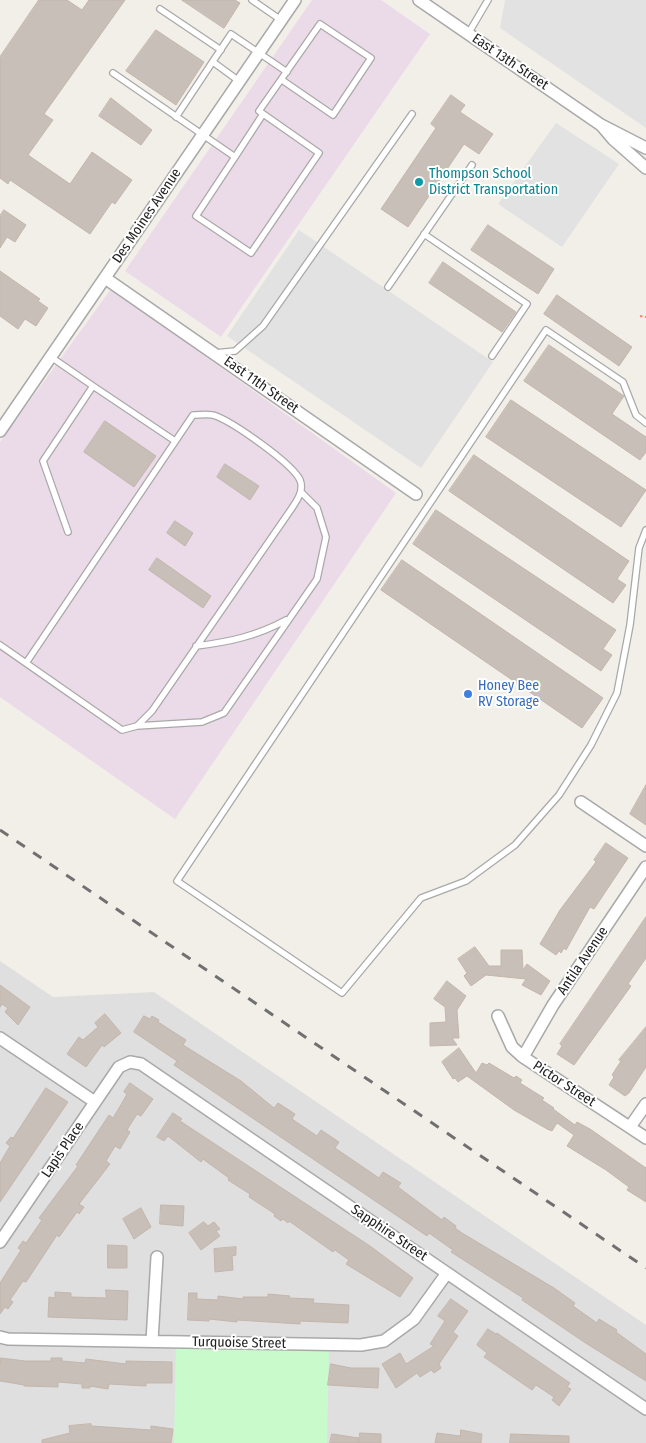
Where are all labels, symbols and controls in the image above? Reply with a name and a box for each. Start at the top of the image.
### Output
street label: East 13th Street [469,30,551,94]
street label: Des Moines Avenue [109,165,185,267]
place label: Thompson School District Transportation [429,166,558,198]
marker: Thompson School District Transportation [413,176,425,188]
street label: East 11th Street [220,353,302,417]
place label: Honey Bee RV Storage [478,678,539,710]
marker: Honey Bee RV Storage [462,688,474,700]
street label: Antila Avenue [554,924,612,998]
street label: Pictor Street [530,1058,598,1110]
street label: Lapis Place [38,1119,88,1181]
street label: Sapphire Street [348,1201,430,1265]
street label: Turquoise Street [192,1334,286,1352]

